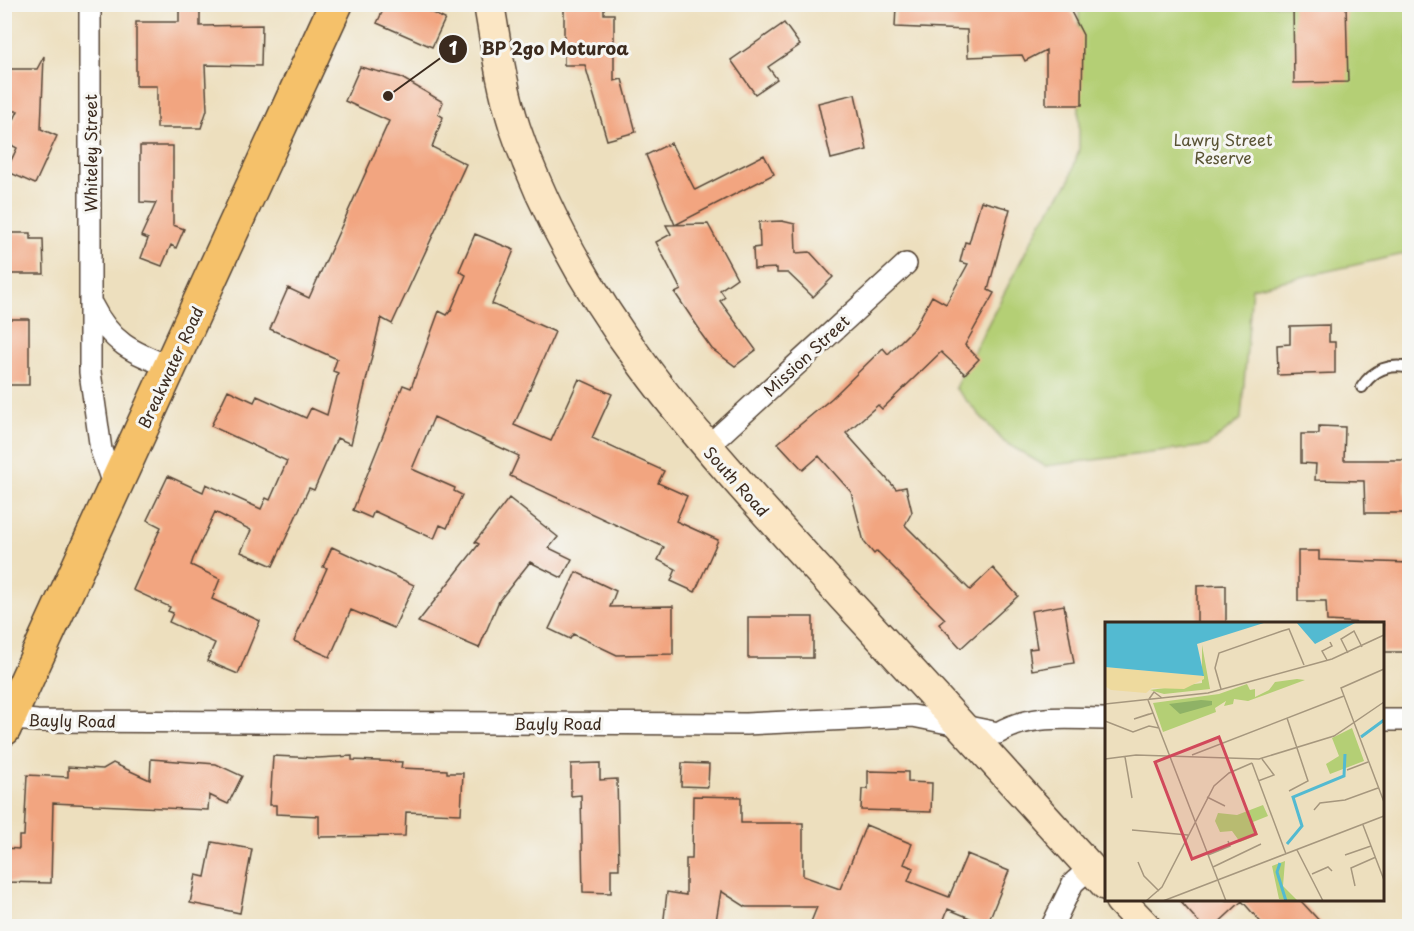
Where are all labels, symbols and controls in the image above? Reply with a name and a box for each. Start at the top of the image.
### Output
callout: BP 2go Moturoa [438,31,641,67]
text: 1 [449,34,458,61]
text: BP 2go Moturoa [481,34,629,61]
street label: Whiteley Street [78,93,102,212]
park label: Lawry Street Reserve [1174,127,1273,169]
street label: Breakwater Road [131,302,209,432]
street label: Mission Street [758,308,855,401]
street label: South Road [699,441,775,521]
inset map [1105,622,1384,901]
street label: Bayly Road [28,707,116,733]
street label: Bayly Road [514,711,602,735]

